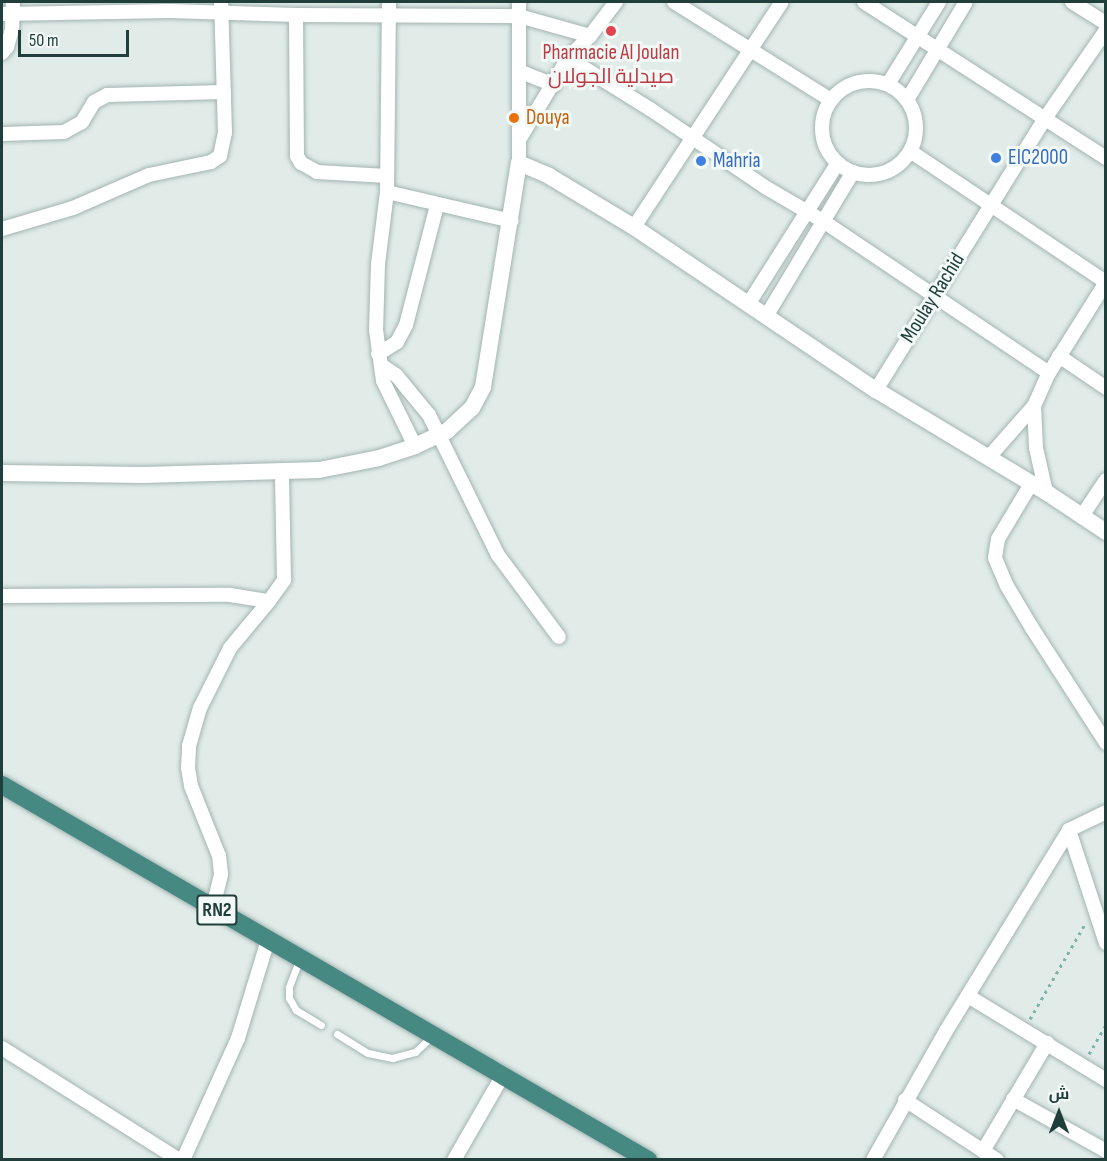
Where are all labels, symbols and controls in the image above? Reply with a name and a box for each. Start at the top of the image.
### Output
scale bar [21,18,132,56]
marker: Pharmacie Al Joulan صيدلية الجولان [604,24,618,38]
text: 50 m [29,30,59,51]
place label: Pharmacie Al Joulan صيدلية الجولان [543,40,679,90]
place label: Douya [526,105,570,131]
marker: Douya [507,111,521,125]
place label: EIC2000 [1008,145,1068,171]
place label: Mahria [713,148,761,174]
marker: EIC2000 [989,151,1003,165]
marker: Mahria [694,154,708,168]
street label: Moulay Rachid [896,249,970,347]
road number: RN2 [196,893,238,927]
north arrow [1029,1083,1089,1143]
text: ش [1049,1085,1069,1104]

